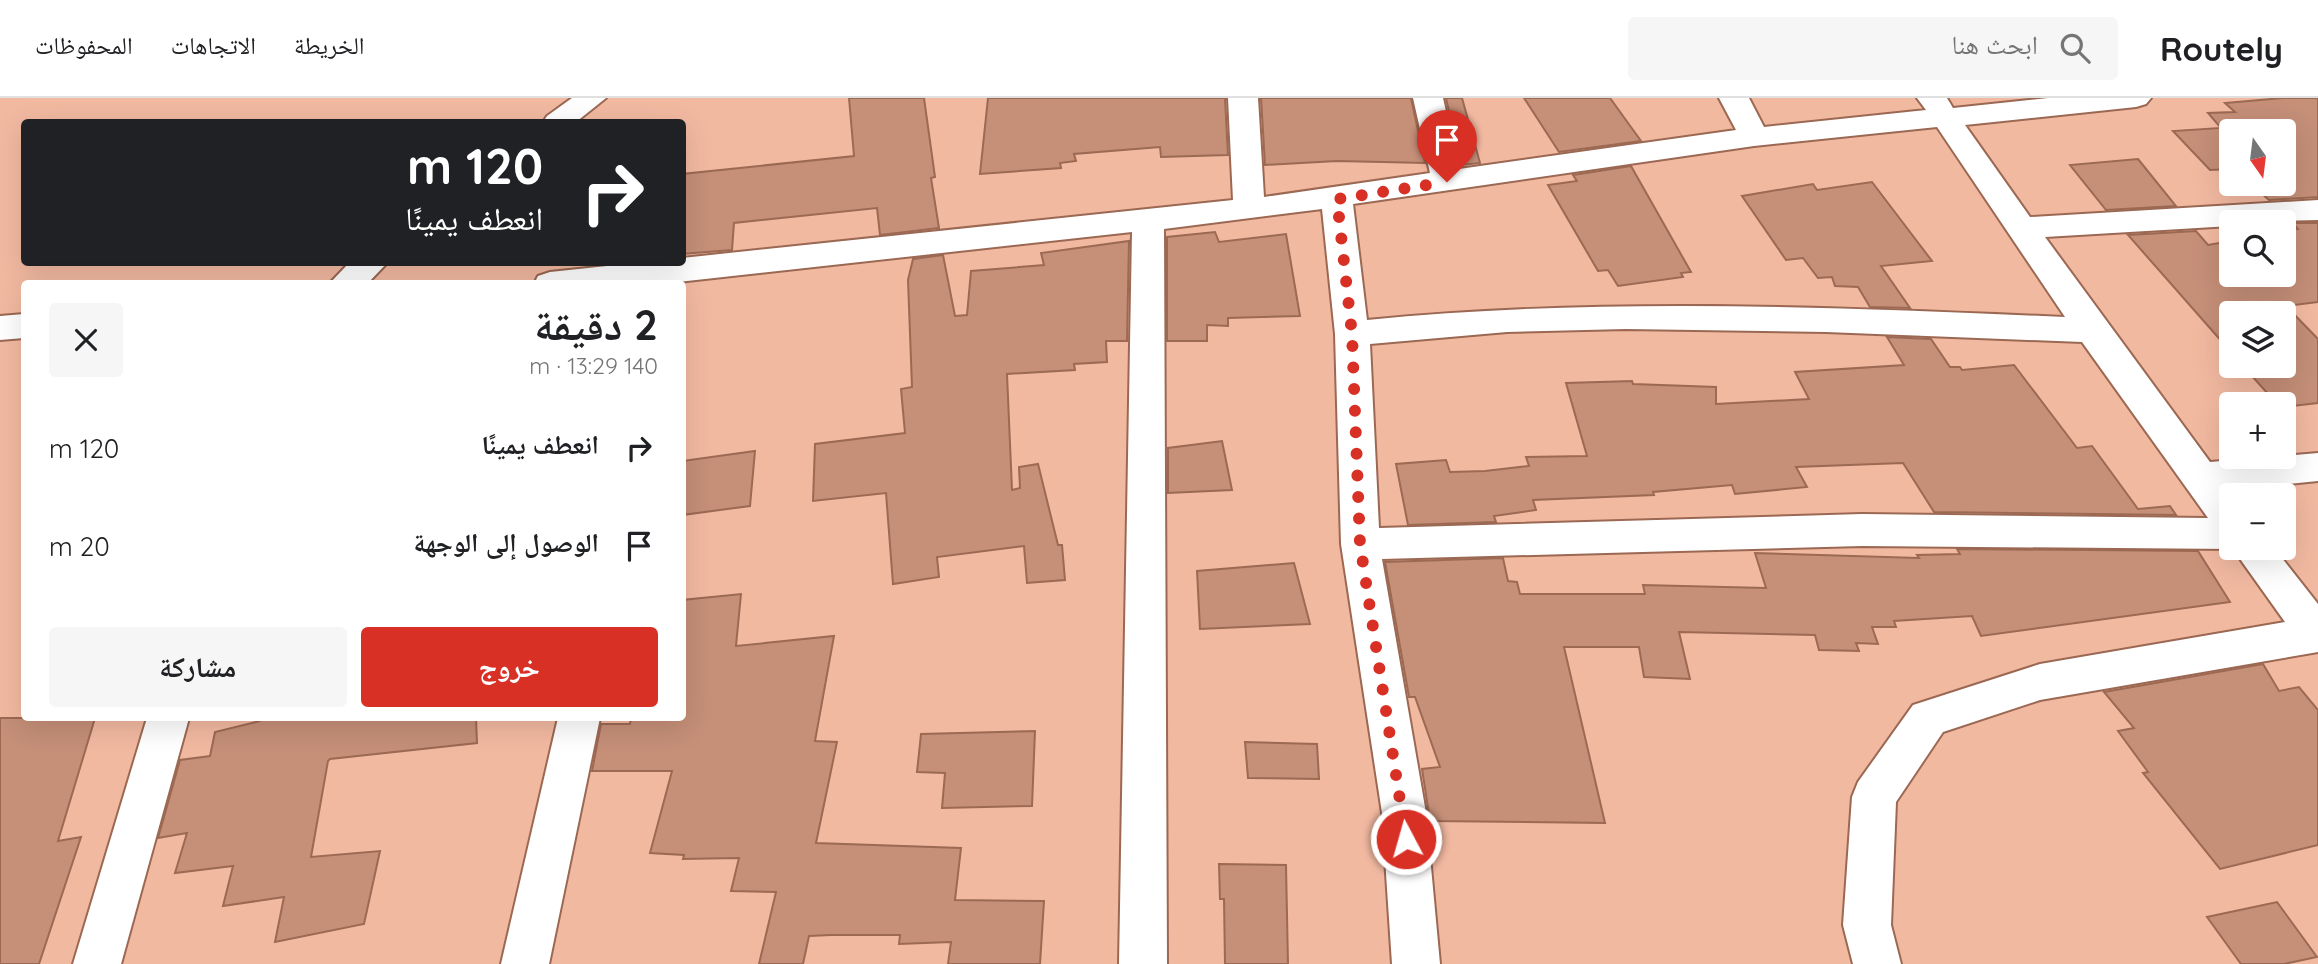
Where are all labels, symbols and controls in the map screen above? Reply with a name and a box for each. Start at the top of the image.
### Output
search box [1628,17,2118,80]
text: ابحث هنا [1952,28,2038,61]
text: Routely [2160,28,2283,69]
icon: search [2056,29,2094,67]
text: المحفوظات [35,30,133,60]
text: الاتجاهات [171,30,256,60]
text: الخريطة [294,30,365,60]
pin [1417,110,1477,182]
north arrow [2219,119,2296,196]
map controls [2219,119,2296,560]
icon: arrive [1428,121,1466,159]
text: 120 m [407,135,543,196]
icon: right [567,147,658,238]
text: انعطف يمينًا [405,198,543,238]
button: search [2219,210,2296,287]
text: 2 دقيقة [534,298,658,351]
button: layers [2219,301,2296,378]
button: close [49,303,123,377]
text: 140 m · 13:29 [529,351,658,380]
button: + [2219,392,2296,469]
text: انعطف يمينًا [481,428,599,461]
icon: right [620,429,658,467]
text: 120 m [49,432,119,465]
button: − [2219,483,2296,560]
text: الوصول إلى الوجهة [413,526,599,559]
icon: arrive [620,527,658,565]
text: 20 m [49,530,110,563]
button: مشاركة [49,627,347,707]
button: خروج [361,627,658,707]
position arrow [1369,802,1443,876]

